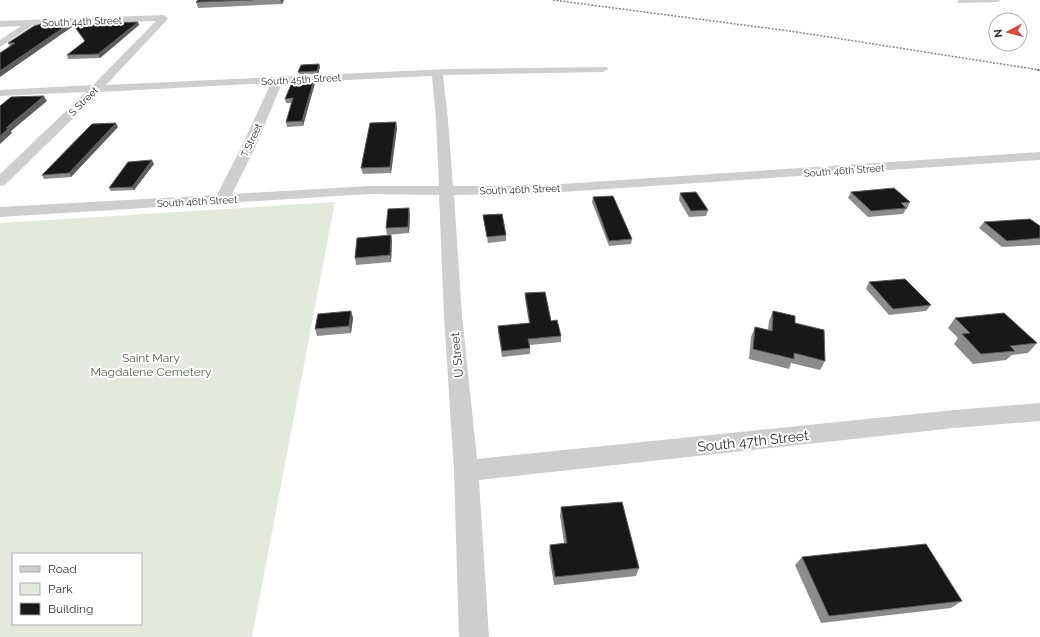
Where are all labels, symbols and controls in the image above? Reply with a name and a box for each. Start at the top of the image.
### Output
north arrow [988,12,1028,52]
street label: South 44th Street [42,15,123,28]
text: N [992,28,1006,38]
street label: South 45th Street [261,72,342,87]
street label: S Street [67,84,101,118]
street label: T Street [239,121,264,159]
street label: South 46th Street [803,162,885,179]
street label: South 46th Street [480,183,561,196]
street label: South 46th Street [156,194,238,209]
street label: U Street [448,332,466,378]
park label: Saint Mary Magdalene Cemetery [91,351,212,379]
street label: South 47th Street [697,427,810,455]
legend [12,553,142,625]
text: Road [48,562,77,576]
text: Park [48,582,73,596]
text: Building [48,602,94,616]

